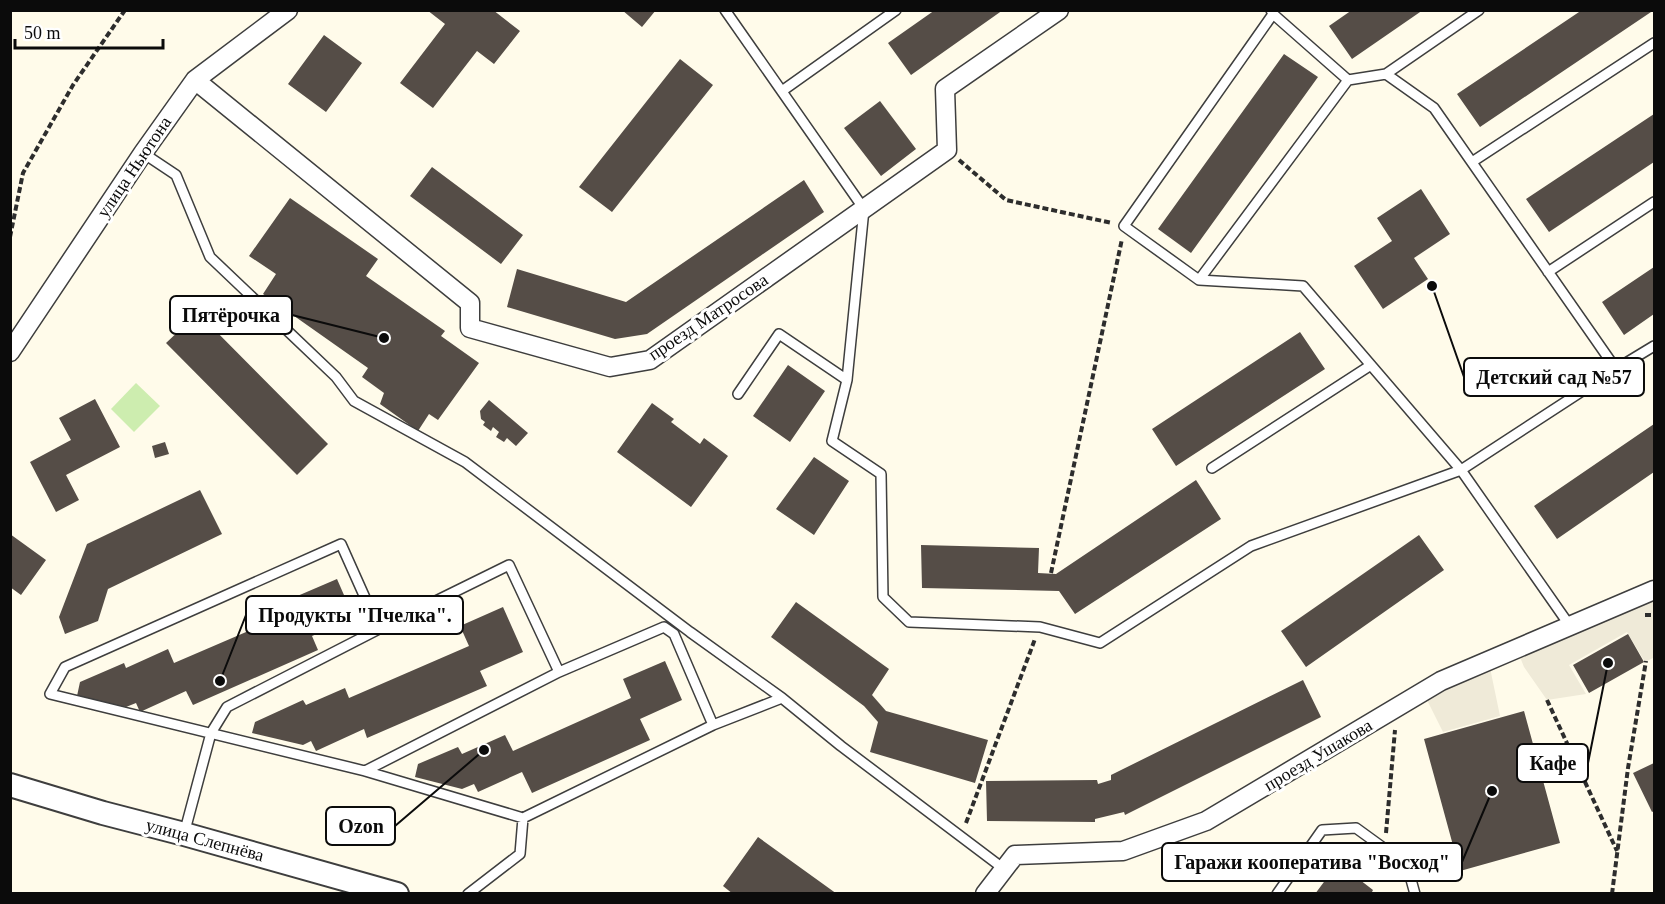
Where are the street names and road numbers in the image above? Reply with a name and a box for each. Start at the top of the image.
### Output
street label: улица Ньютона [93,113,175,221]
street label: проезд Матросова [644,270,772,364]
street label: проезд Ушакова [1260,715,1376,795]
street label: улица Слепнёва [144,815,266,865]

